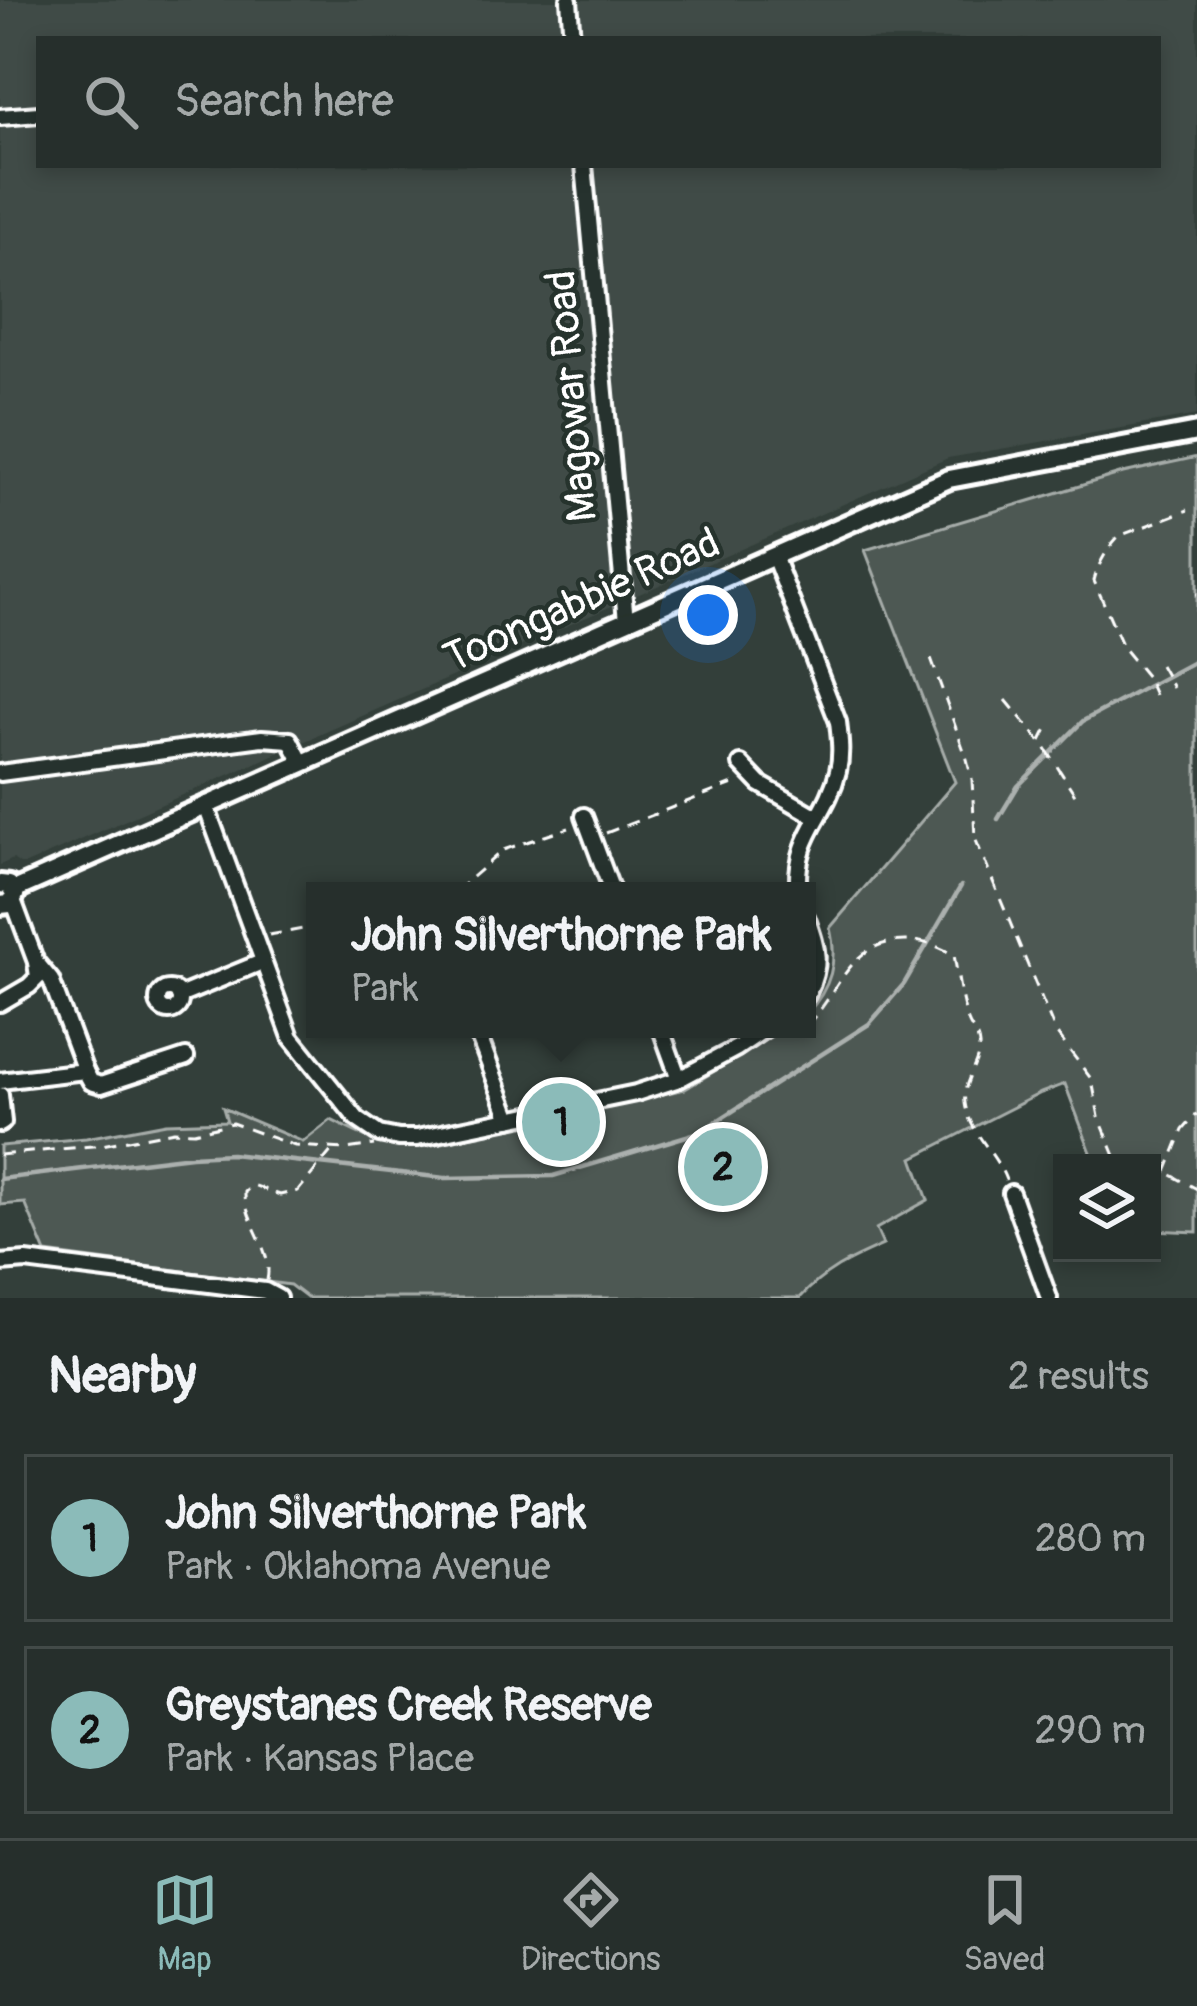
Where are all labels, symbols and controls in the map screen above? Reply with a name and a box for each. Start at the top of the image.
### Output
search box [36,36,1161,168]
icon: search [78,69,144,135]
text: Search here [174,74,394,130]
street label: Magowar Road [535,268,609,524]
street label: Toongabbie Road [436,517,728,685]
your location [678,585,738,645]
popup [306,882,816,1038]
text: John Silverthorne Park [350,908,772,964]
text: Park [350,964,419,1013]
pin: 1 [522,1077,600,1167]
pin: 2 [684,1122,762,1212]
map controls [1053,1154,1161,1262]
button: layers [1053,1154,1161,1262]
text: Nearby [48,1344,196,1408]
text: 2 results [1008,1352,1149,1401]
text: John Silverthorne Park [165,1486,586,1542]
text: 1 [82,1514,98,1563]
text: 280 m [1035,1514,1146,1563]
text: Park · Oklahoma Avenue [165,1542,550,1591]
text: Greystanes Creek Reserve [165,1678,652,1734]
text: 2 [79,1706,101,1755]
text: 290 m [1034,1706,1146,1755]
text: Park · Kansas Place [165,1734,474,1783]
tab: Map [152,1867,218,1980]
tab: Directions [521,1867,661,1980]
tab: Saved [964,1867,1045,1980]

